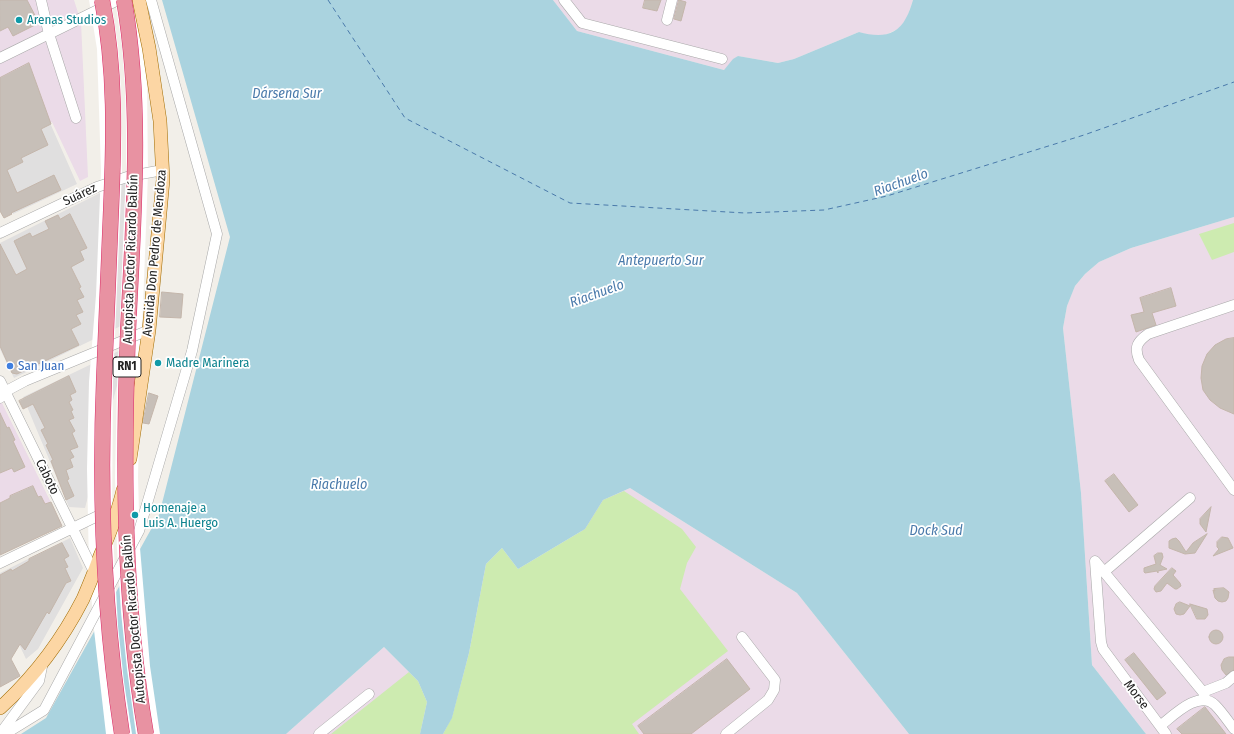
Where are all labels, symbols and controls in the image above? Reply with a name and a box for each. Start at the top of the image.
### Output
place label: Arenas Studios [27,12,106,28]
marker: Arenas Studios [14,15,24,25]
water label: Dársena Sur [252,86,322,102]
water label: Riachuelo [872,165,930,201]
street label: Avenida Don Pedro de Mendoza [140,169,170,337]
street label: Autopista Doctor Ricardo Balbín [120,174,142,344]
street label: Suárez [61,180,99,210]
water label: Antepuerto Sur [618,253,704,269]
water label: Riachuelo [568,276,626,312]
place label: Madre Marinera [166,355,249,371]
road number: RN1 [113,357,141,377]
place label: San Juan [18,358,64,374]
marker: Madre Marinera [153,358,163,368]
marker: San Juan [5,361,15,371]
street label: Caboto [32,457,62,497]
water label: Riachuelo [311,477,367,493]
place label: Homenaje a Luis A. Huergo [143,500,218,531]
marker: Homenaje a Luis A. Huergo [130,510,140,520]
water label: Dock Sud [909,523,963,539]
street label: Autopista Doctor Ricardo Balbín [119,534,149,704]
street label: Morse [1120,677,1152,713]

